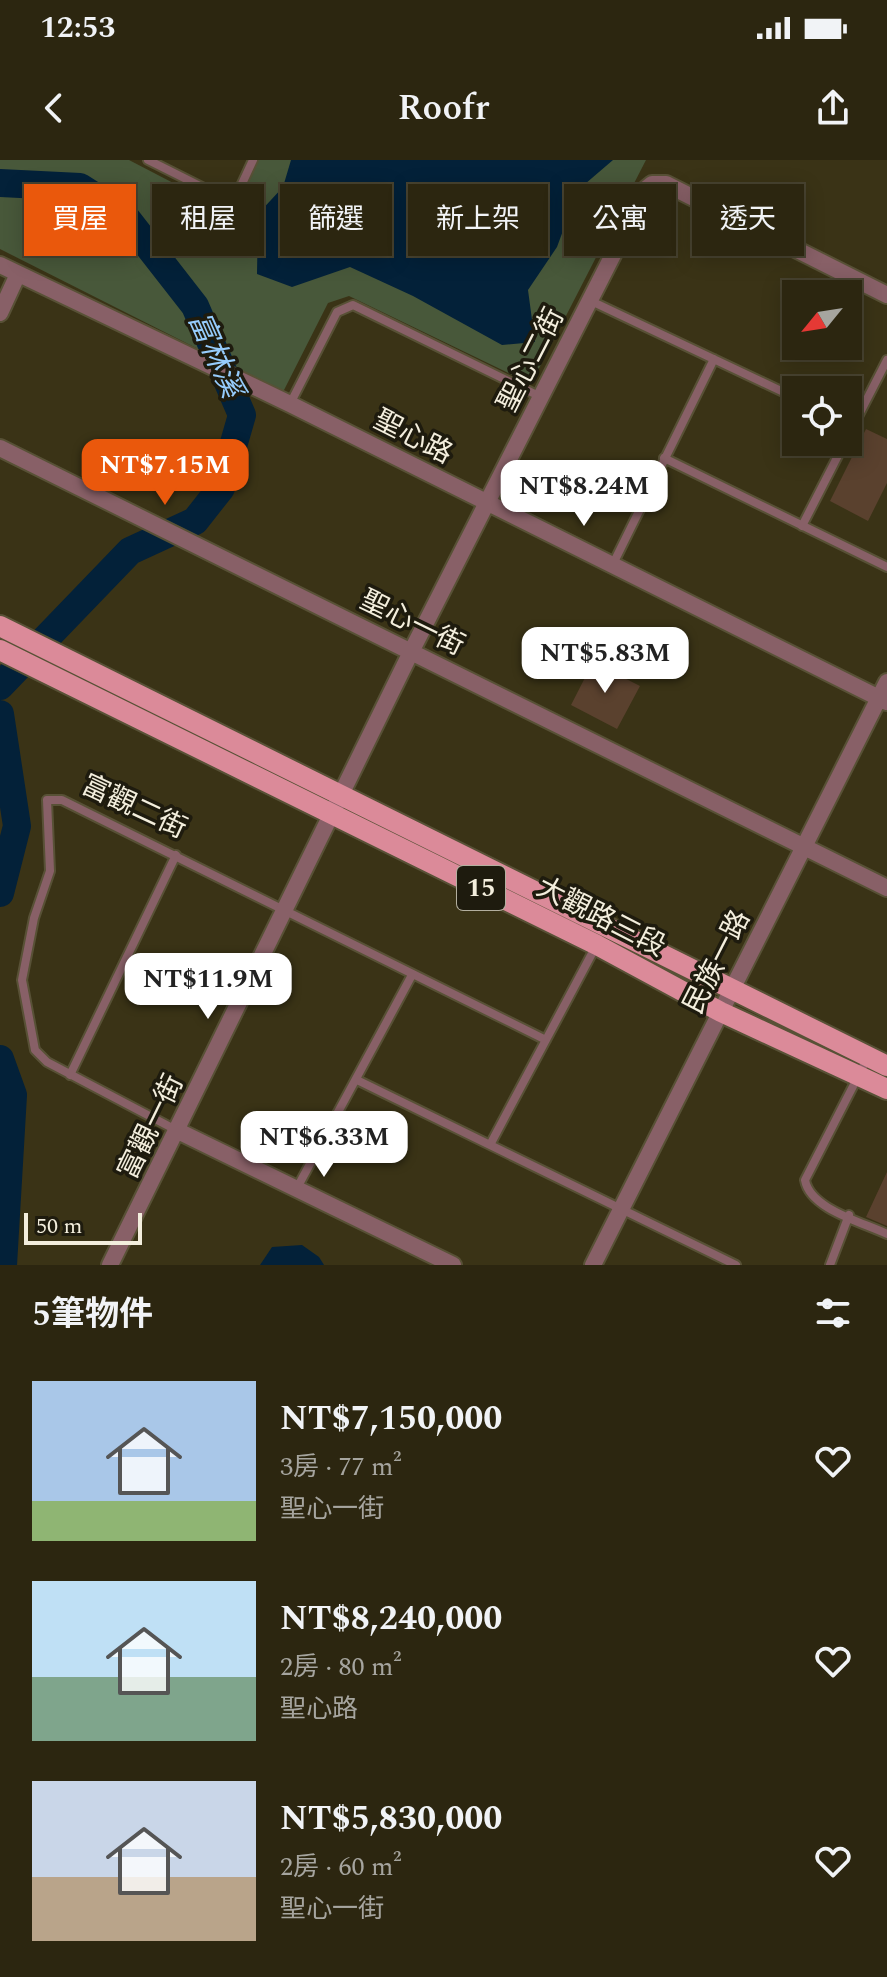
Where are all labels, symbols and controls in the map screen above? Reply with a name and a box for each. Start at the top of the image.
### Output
text: 12:53 [40,5,115,51]
text: Roofr [397,81,490,136]
icon: back [32,86,76,130]
icon: share [811,86,855,130]
chip: 買屋 [24,184,136,256]
chip: 租屋 [152,184,264,256]
chip: 篩選 [280,184,392,256]
chip: 新上架 [408,184,548,256]
chip: 公寓 [564,184,676,256]
chip: 透天 [692,184,804,256]
north arrow [782,280,862,360]
map controls [782,280,862,456]
street label: 聖心二街 [486,300,576,420]
water label: 富林溪 [176,305,256,409]
button: locate [782,376,862,456]
street label: 聖心路 [366,399,460,475]
pin: NT$7.15M [82,439,248,507]
text: NT$7.15M [100,445,230,485]
pin: NT$8.24M [501,460,667,528]
text: NT$8.24M [519,466,649,506]
street label: 聖心一街 [352,579,472,667]
pin: NT$5.83M [522,627,688,695]
text: NT$5.83M [540,633,670,673]
street label: 富觀二街 [74,764,194,850]
road number: 15 [457,866,505,910]
street label: 大觀路三段 [529,866,673,968]
street label: 民族一路 [672,902,762,1022]
pin: NT$11.9M [125,953,291,1021]
text: NT$11.9M [143,959,273,999]
street label: 富觀一街 [107,1067,195,1187]
pin: NT$6.33M [241,1111,407,1179]
text: NT$6.33M [259,1117,389,1157]
scale bar [24,1209,142,1245]
text: 50 m [36,1210,82,1243]
text: 5筆物件 [32,1289,153,1341]
icon: filters [811,1291,855,1335]
text: NT$7,150,000 [280,1393,502,1445]
icon: home [96,1413,192,1509]
icon: heart [811,1439,855,1483]
text: 3房 · 77 m² [280,1447,402,1487]
text: 聖心一街 [280,1489,384,1529]
text: NT$8,240,000 [280,1593,502,1645]
icon: home [96,1613,192,1709]
icon: heart [811,1639,855,1683]
text: 2房 · 80 m² [280,1647,402,1687]
text: 聖心路 [280,1689,358,1729]
text: NT$5,830,000 [280,1793,502,1845]
icon: home [96,1813,192,1909]
icon: heart [811,1839,855,1883]
text: 2房 · 60 m² [280,1847,402,1887]
text: 聖心一街 [280,1889,384,1929]

